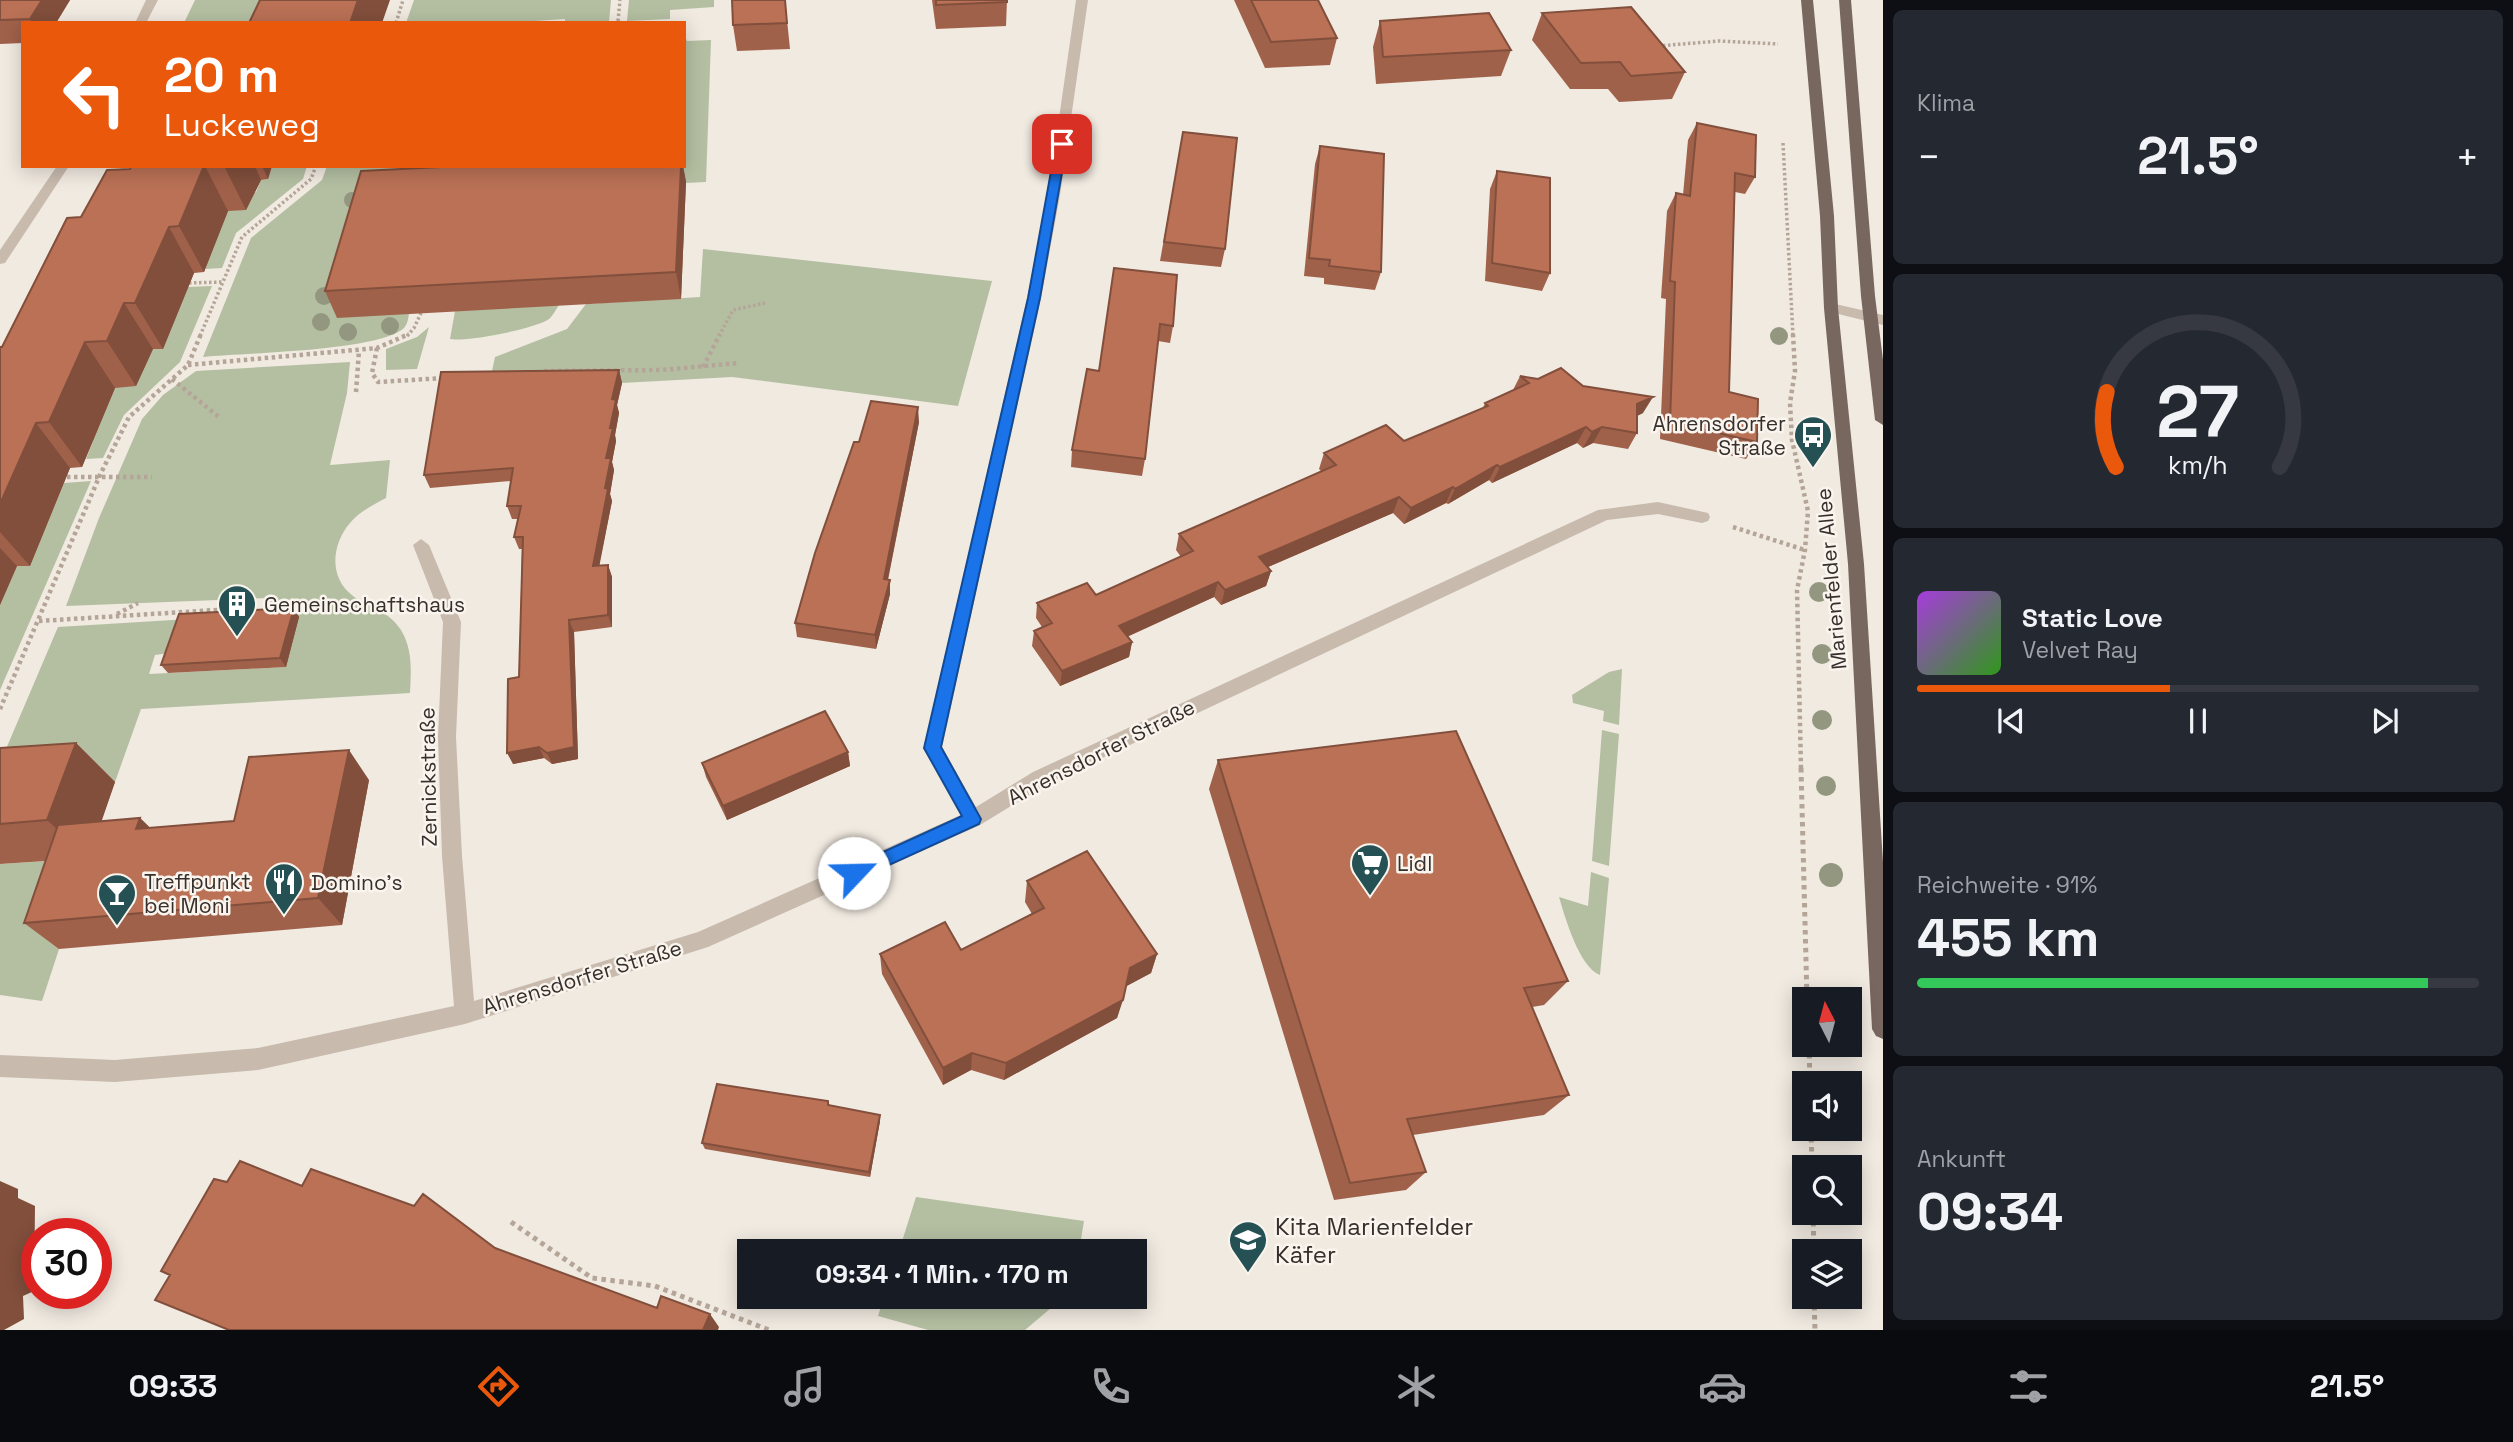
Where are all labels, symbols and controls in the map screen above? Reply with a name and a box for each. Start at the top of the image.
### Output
text: 20 m [164,44,279,106]
icon: left [49,49,140,140]
text: Klima [1917,88,1975,118]
text: Luckeweg [164,105,320,145]
pin [1032,114,1092,174]
text: 21.5° [2137,123,2259,189]
icon: arrive [1043,125,1081,163]
text: − [1917,133,1941,181]
text: + [2455,133,2479,181]
text: 27 [2157,365,2239,458]
place label: Ahrensdorfer Straße [1652,410,1786,461]
bus stop icon: Ahrensdorfer Straße [1792,414,1834,469]
text: km/h [2168,449,2228,481]
street label: Marienfelder Allee [1810,487,1852,671]
building icon: Gemeinschaftshaus [216,583,258,638]
place label: Gemeinschaftshaus [264,591,465,618]
text: Static Love [2022,601,2163,635]
text: Velvet Ray [2022,635,2138,665]
street label: Ahrensdorfer Straße [1003,693,1199,811]
icon: previous [1992,702,2030,740]
icon: pause [2179,702,2217,740]
icon: next [2366,702,2404,740]
street label: Zernickstraße [413,707,443,847]
position arrow [817,836,891,910]
supermarket icon: Lidl [1349,842,1391,897]
place label: Lidl [1397,850,1432,877]
restaurant icon: Domino's [263,861,305,916]
place label: Treffpunkt bei Moni [144,868,251,919]
place label: Domino's [311,869,403,896]
text: Reichweite · 91% [1917,870,2097,900]
bar icon: Treffpunkt bei Moni [96,872,138,927]
text: 455 km [1917,905,2099,971]
street label: Ahrensdorfer Straße [479,934,685,1020]
north arrow [1792,987,1862,1057]
map controls [1792,987,1862,1309]
button: sound [1792,1071,1862,1141]
text: Ankunft [1917,1144,2006,1174]
button: search [1792,1155,1862,1225]
text: 09:34 [1917,1179,2063,1245]
place label: Kita Marienfelder Käfer [1275,1211,1473,1270]
speed limit sign: 30 [21,1218,112,1309]
school or university icon: Kita Marienfelder Käfer [1227,1219,1269,1274]
button: layers [1792,1239,1862,1309]
text: 09:34 · 1 Min. · 170 m [815,1257,1069,1291]
icon: directions [474,1362,523,1411]
icon: music [780,1362,829,1411]
icon: phone [1086,1362,1135,1411]
icon: climate [1392,1362,1441,1411]
icon: car [1698,1362,1747,1411]
icon: filters [2004,1362,2053,1411]
text: 09:33 [128,1366,217,1406]
text: 21.5° [2310,1366,2384,1406]

